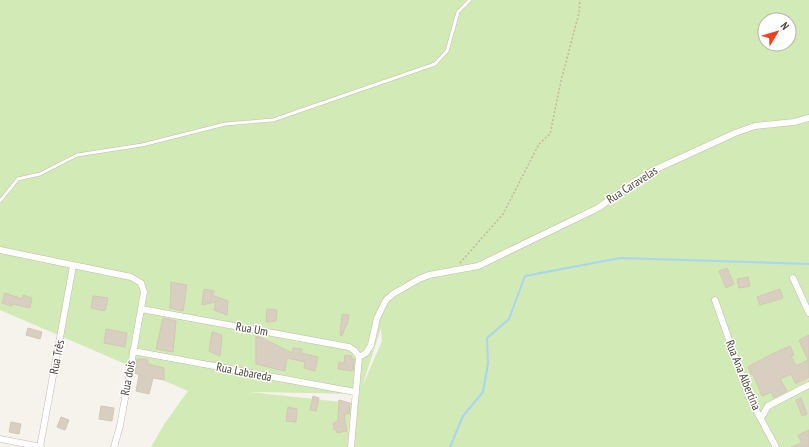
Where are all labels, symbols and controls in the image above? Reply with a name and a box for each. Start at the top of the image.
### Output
north arrow [757,12,797,52]
text: N [778,19,792,33]
street label: Rua Caravelas [603,163,660,207]
street label: Rua Um [235,318,270,339]
street label: Rua Três [46,338,67,375]
street label: Rua Ana Albertina [723,338,764,412]
street label: Rua dois [117,359,138,397]
street label: Rua Labareda [215,359,273,384]

